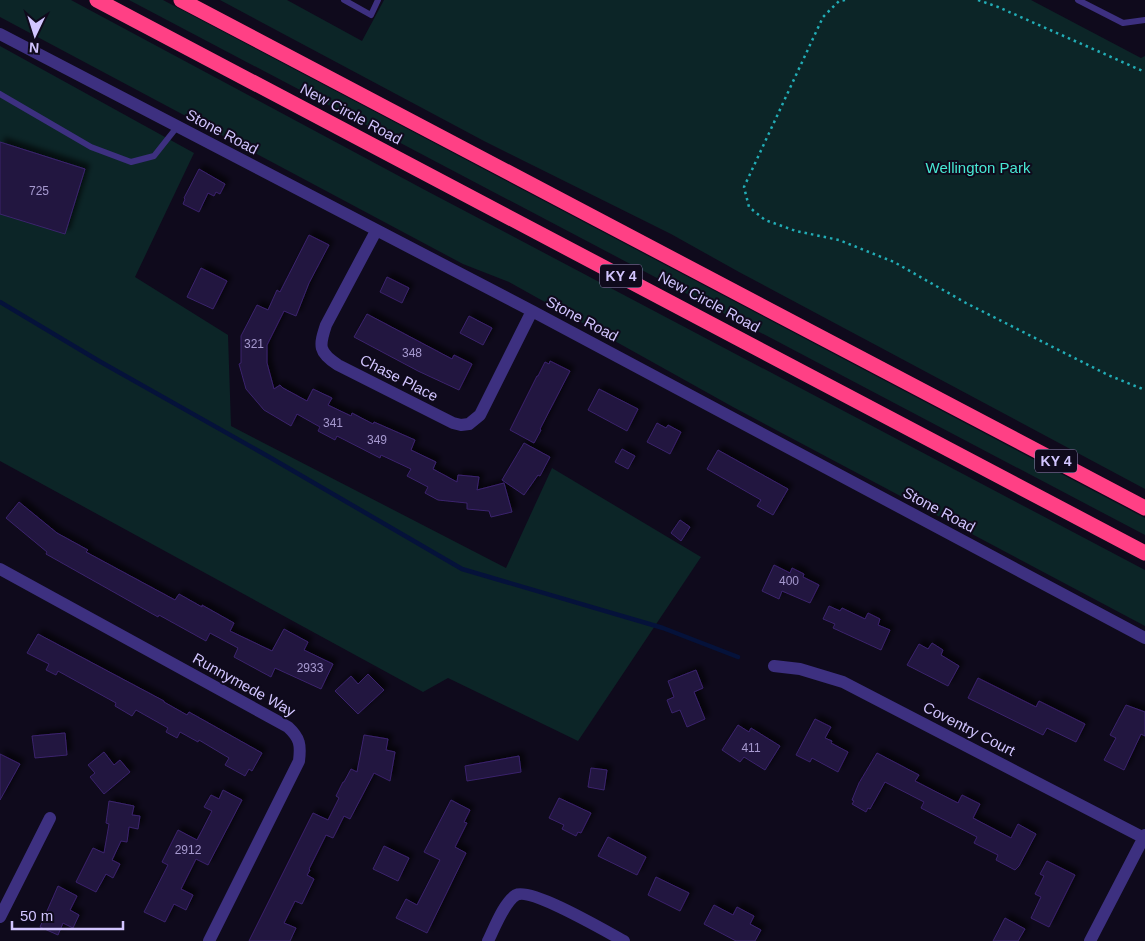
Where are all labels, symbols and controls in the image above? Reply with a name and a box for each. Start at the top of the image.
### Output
north arrow [10,10,60,60]
text: N [28,40,40,56]
street label: New Circle Road [298,80,405,147]
street label: Stone Road [183,105,261,158]
park label: Wellington Park [926,159,1031,176]
house number: 725 [29,184,49,198]
road number: KY 4 [600,264,642,288]
street label: New Circle Road [656,268,763,335]
street label: Stone Road [543,292,621,345]
house number: 321 [244,337,264,351]
house number: 348 [402,346,422,360]
street label: Chase Place [357,351,441,404]
house number: 341 [323,416,343,430]
house number: 349 [367,433,387,447]
road number: KY 4 [1035,450,1077,472]
street label: Stone Road [900,483,978,536]
house number: 400 [779,574,799,588]
street label: Runnymede Way [190,649,299,720]
house number: 2933 [297,661,324,675]
street label: Coventry Court [920,698,1019,759]
house number: 411 [741,741,761,755]
house number: 2912 [175,843,202,857]
scale bar [12,898,124,930]
text: 50 m [20,907,53,924]

